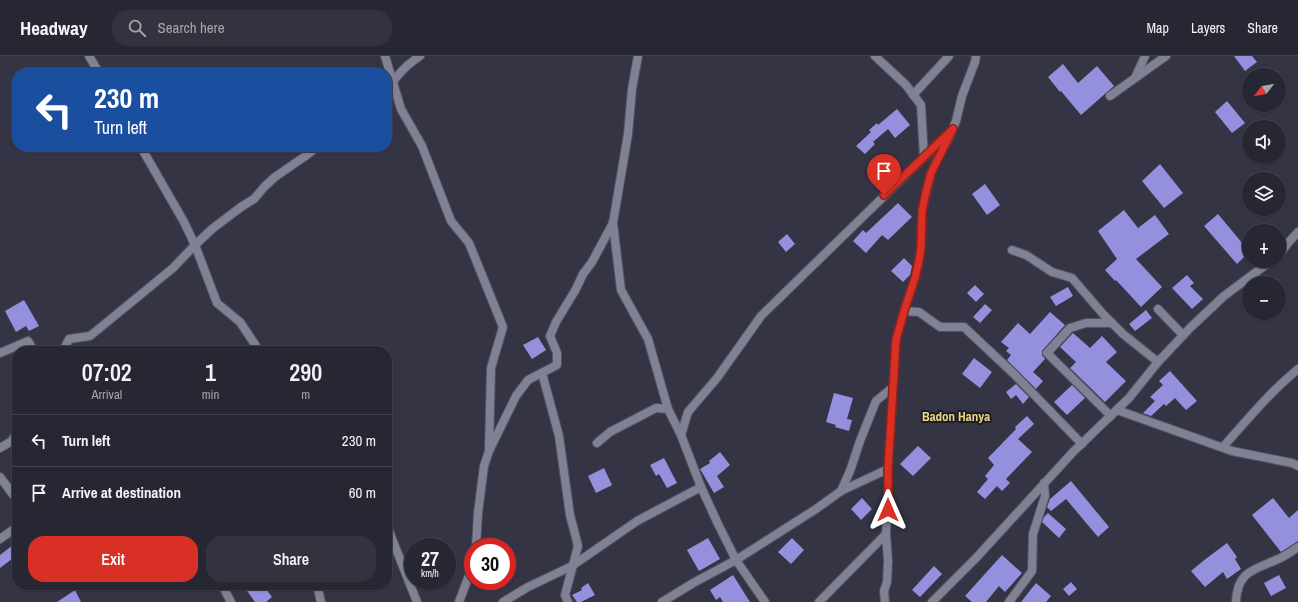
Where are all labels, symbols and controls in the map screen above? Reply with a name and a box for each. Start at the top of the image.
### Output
search box [112,10,392,46]
text: Headway [20,15,88,41]
icon: search [126,17,148,39]
text: Search here [158,17,225,38]
text: Map [1147,19,1169,37]
text: Layers [1191,19,1225,37]
text: Share [1247,19,1278,37]
north arrow [1242,68,1286,112]
map controls [1242,68,1286,320]
text: 230 m [94,79,159,117]
icon: left [28,84,80,136]
text: Turn left [94,115,147,140]
button: sound [1242,120,1286,164]
pin [867,154,901,195]
icon: arrive [873,160,895,182]
button: layers [1242,172,1286,216]
button: + [1242,224,1286,268]
button: − [1242,276,1286,320]
text: 07:02 [82,356,132,388]
text: 1 [205,356,216,388]
text: 290 [289,356,322,388]
text: Arrival [91,386,122,403]
text: min [202,386,219,403]
text: m [301,386,310,403]
district label: Badon Hanya [922,408,990,425]
icon: left [28,430,50,452]
text: Turn left [62,430,110,451]
text: 230 m [342,430,376,451]
icon: arrive [28,482,50,504]
text: Arrive at destination [62,482,181,503]
text: 60 m [349,482,376,503]
position arrow [867,489,909,531]
button: Exit [28,536,198,582]
button: Share [206,536,376,582]
speed limit sign: 30 [464,538,516,590]
text: 27 [421,545,439,572]
text: km/h [421,567,439,580]

